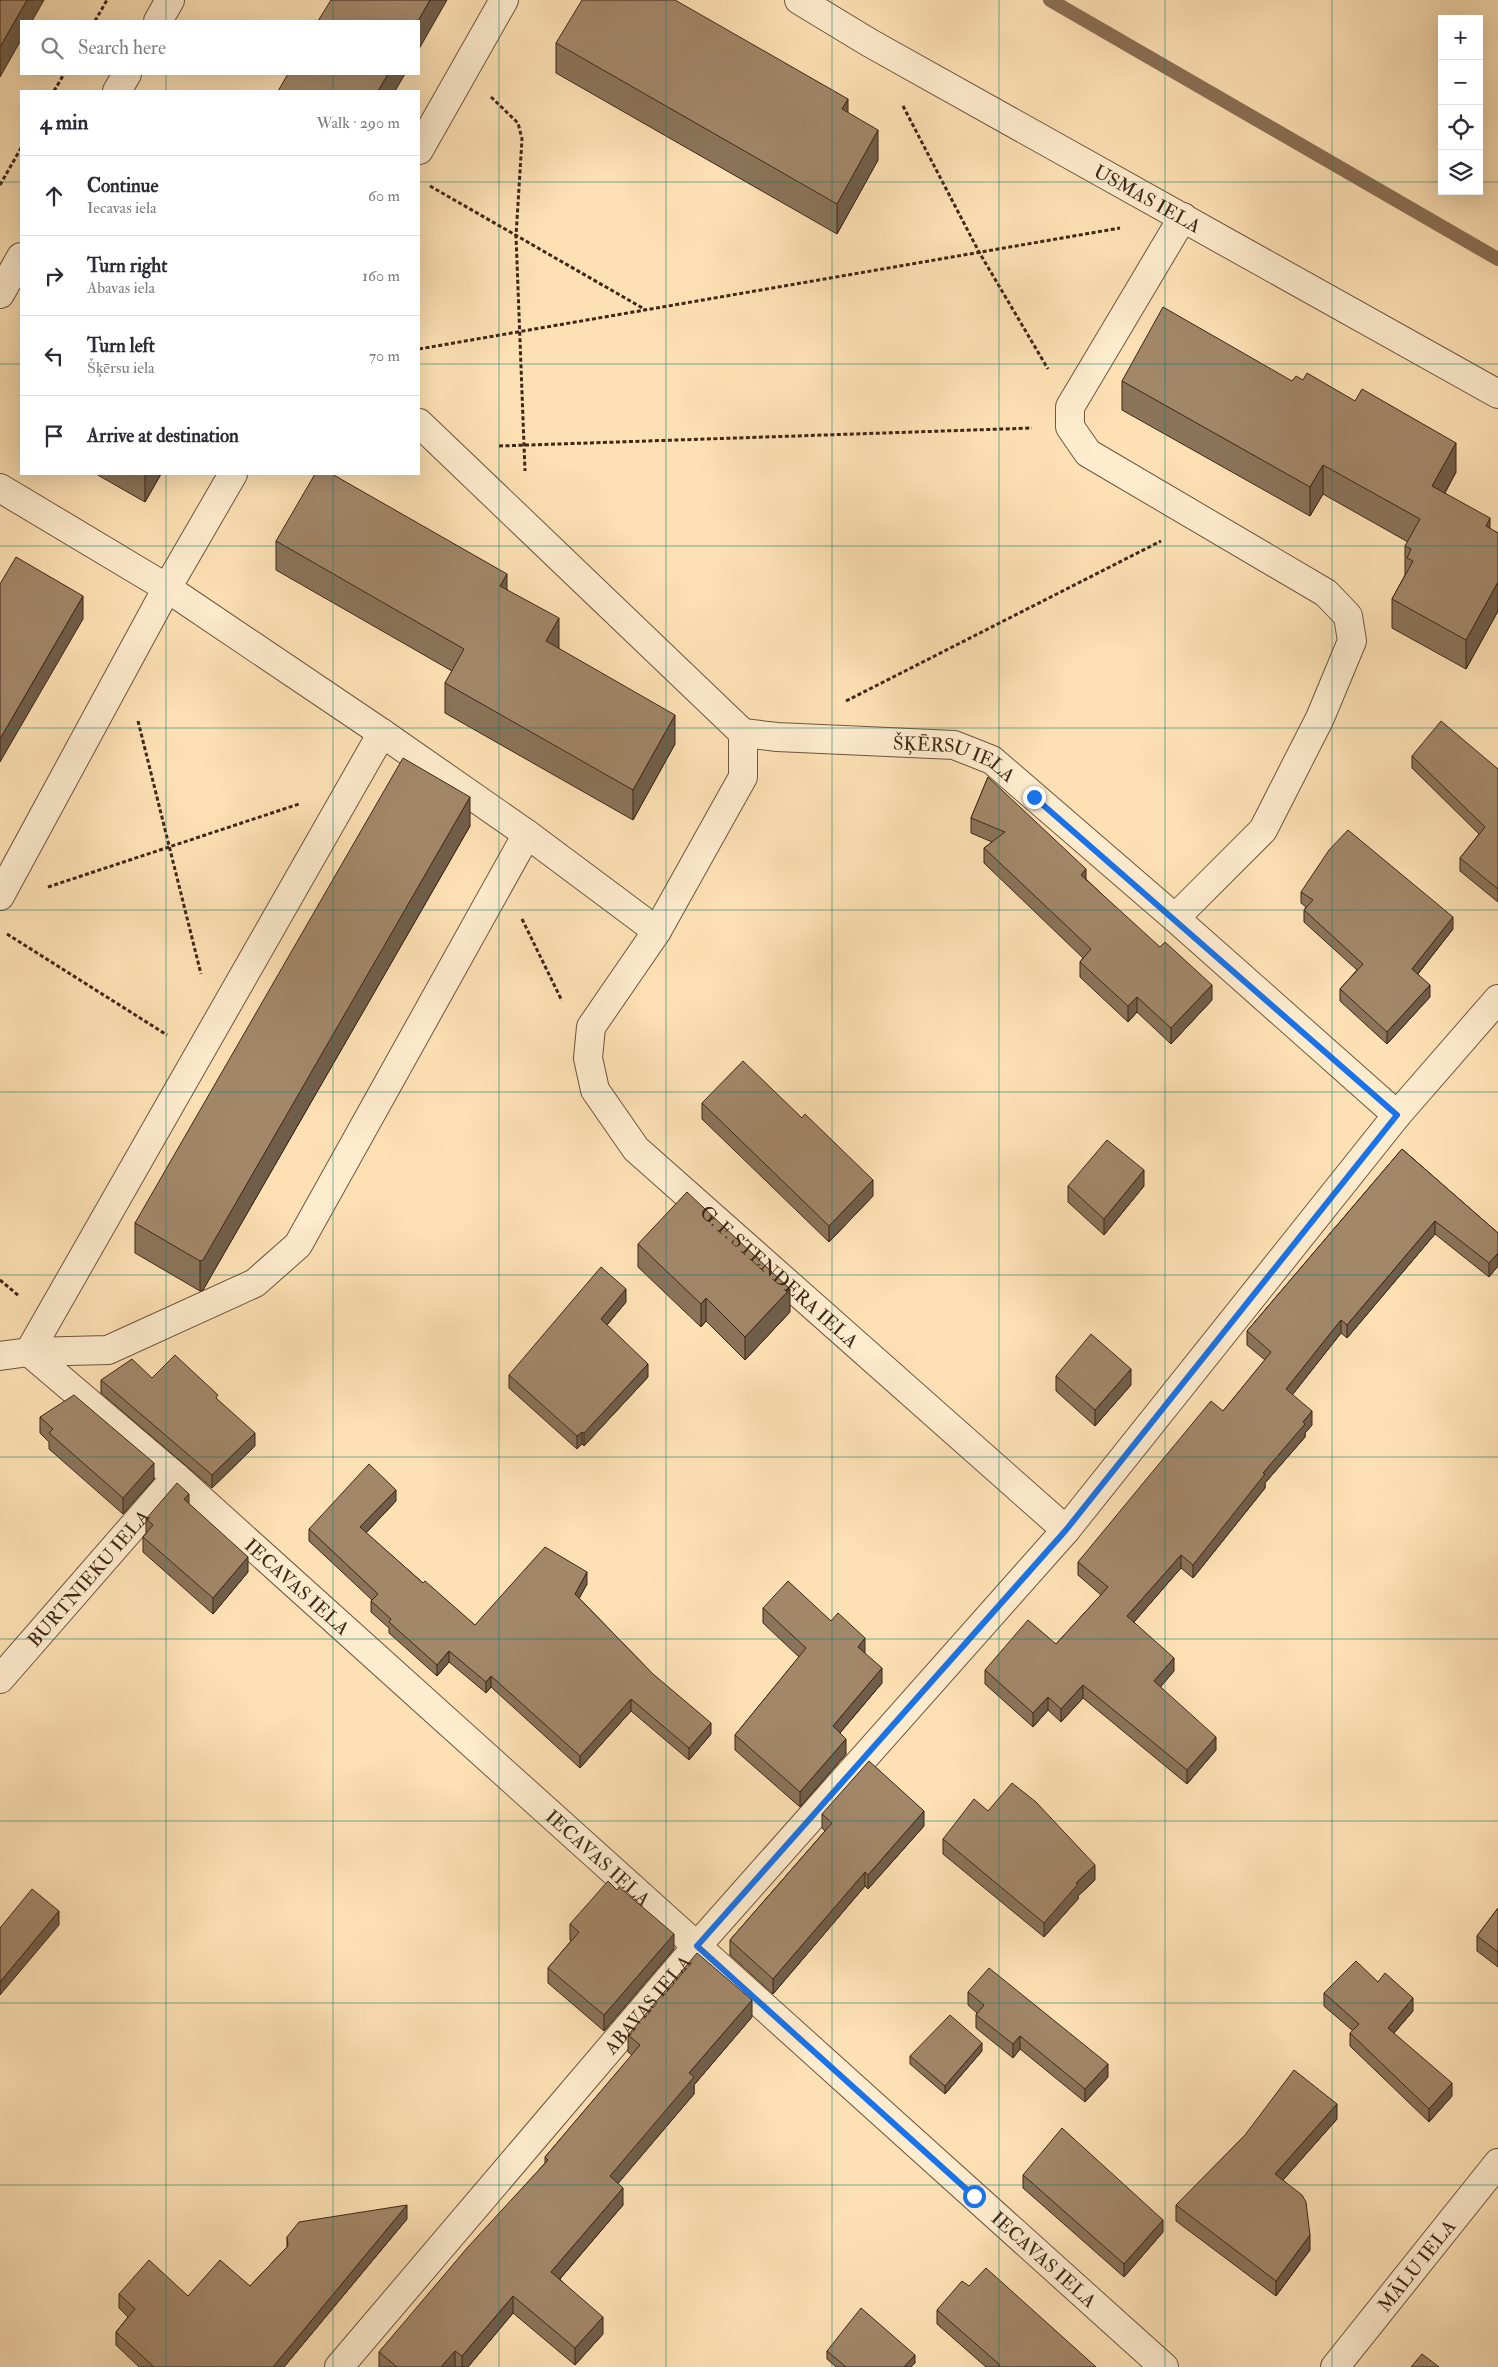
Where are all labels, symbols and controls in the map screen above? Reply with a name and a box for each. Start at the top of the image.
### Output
map controls [1438,15,1483,195]
button: + [1438,15,1483,60]
search box [20,20,420,75]
icon: search [38,34,66,62]
text: Search here [78,36,166,60]
button: − [1438,60,1483,105]
button: locate [1438,105,1483,150]
text: 4 min [40,109,88,136]
text: Walk · 290 m [317,113,400,133]
button: layers [1438,150,1483,195]
street label: USMAS IELA [1089,159,1205,239]
text: Continue [87,174,158,198]
icon: ahead [40,182,68,210]
text: 60 m [368,186,400,206]
text: Iecavas iela [87,198,157,218]
text: Turn right [87,254,167,278]
icon: right [40,262,68,290]
text: 160 m [362,266,400,286]
text: Abavas iela [87,278,155,298]
text: Turn left [87,334,155,358]
icon: left [40,342,68,370]
text: 70 m [369,346,400,366]
text: Šķērsu iela [87,358,155,378]
icon: arrive [40,422,68,450]
text: Arrive at destination [87,424,239,448]
street label: ŠĶĒRSU IELA [892,729,1020,788]
route end [1023,786,1046,809]
street label: G. F. STENDERA IELA [695,1200,863,1353]
street label: BURTNIEKU IELA [22,1505,155,1652]
street label: IECAVAS IELA [239,1534,354,1641]
street label: IECAVAS IELA [540,1805,655,1912]
street label: ABAVAS IELA [599,1951,697,2060]
route start [963,2185,986,2208]
street label: IECAVAS IELA [986,2206,1101,2313]
street label: MĀLU IELA [1373,2215,1461,2317]

